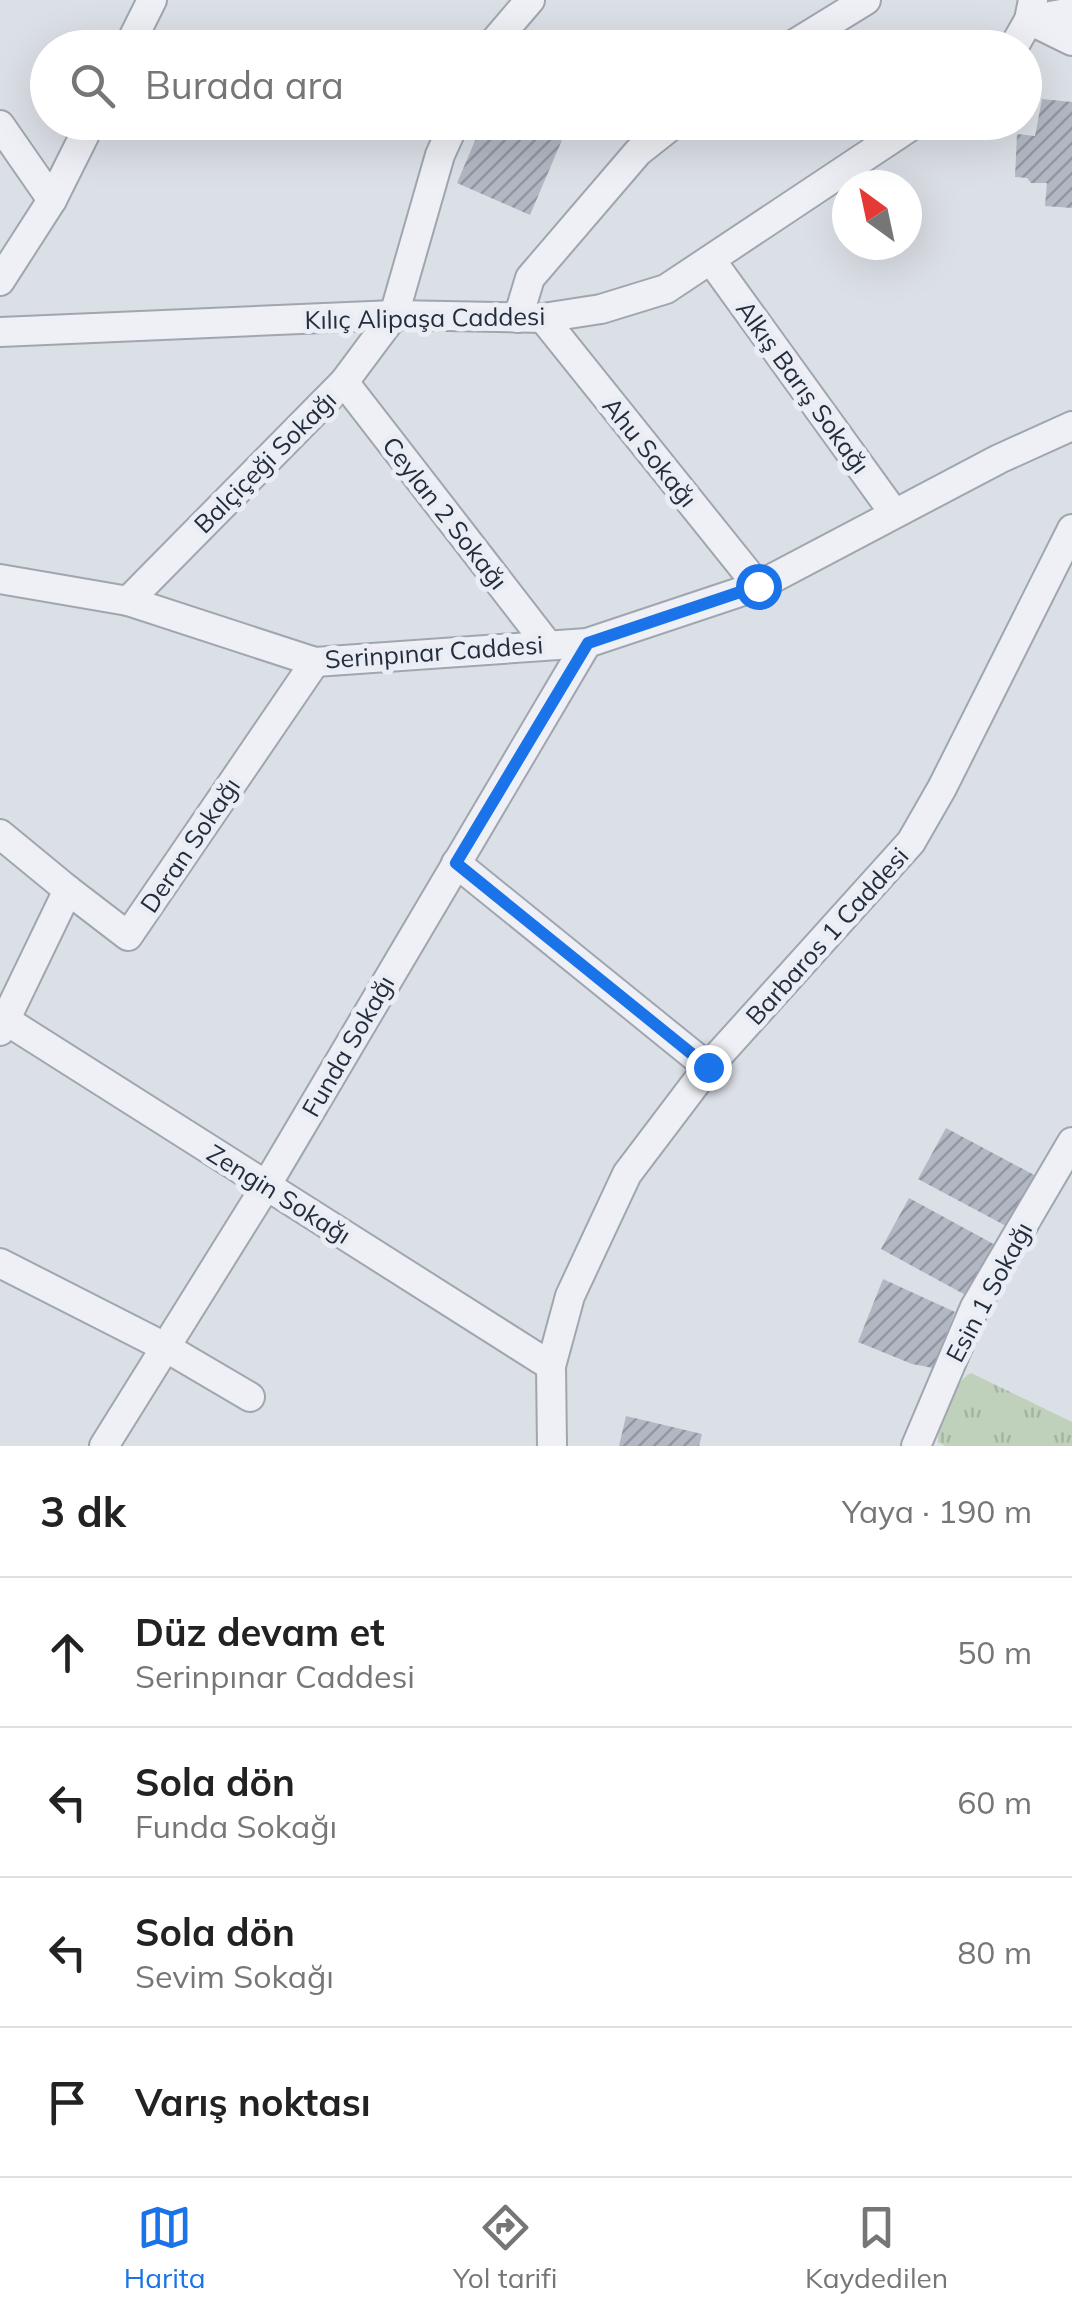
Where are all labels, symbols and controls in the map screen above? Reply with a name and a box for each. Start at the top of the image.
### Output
search box [30,30,1042,140]
icon: search [65,58,120,113]
text: Burada ara [145,61,344,109]
north arrow [832,170,922,260]
street label: Alkış Barış Sokağı [730,294,877,479]
street label: Kılıç Alipaşa Caddesi [304,300,546,335]
street label: Balçiçeği Sokağı [187,384,342,539]
street label: Ahu Sokağı [597,390,704,513]
street label: Ceylan 2 Sokağı [376,430,515,595]
route start [736,564,782,610]
street label: Serinpınar Caddesi [324,628,544,675]
street label: Deran Sokağı [133,771,246,918]
street label: Barbaros 1 Caddesi [739,840,915,1031]
street label: Funda Sokağı [295,970,400,1122]
route end [686,1045,732,1091]
street label: Zengin Sokağı [202,1137,357,1250]
street label: Esin 1 Sokağı [939,1216,1038,1367]
text: 3 dk [40,1485,126,1538]
text: Yaya · 190 m [842,1491,1032,1531]
text: Düz devam et [135,1608,385,1656]
icon: ahead [40,1625,95,1680]
text: 50 m [957,1632,1032,1672]
text: Serinpınar Caddesi [135,1656,415,1696]
text: Sola dön [135,1758,295,1806]
icon: left [40,1775,95,1830]
text: 60 m [957,1782,1032,1822]
text: Funda Sokağı [135,1806,337,1846]
text: Sola dön [135,1908,295,1956]
icon: left [40,1925,95,1980]
text: 80 m [957,1932,1032,1972]
text: Sevim Sokağı [135,1956,334,1996]
icon: arrive [40,2075,95,2130]
text: Varış noktası [135,2078,371,2126]
tab: Harita [124,2200,205,2295]
tab: Yol tarifi [453,2200,557,2295]
tab: Kaydedilen [805,2200,948,2295]

